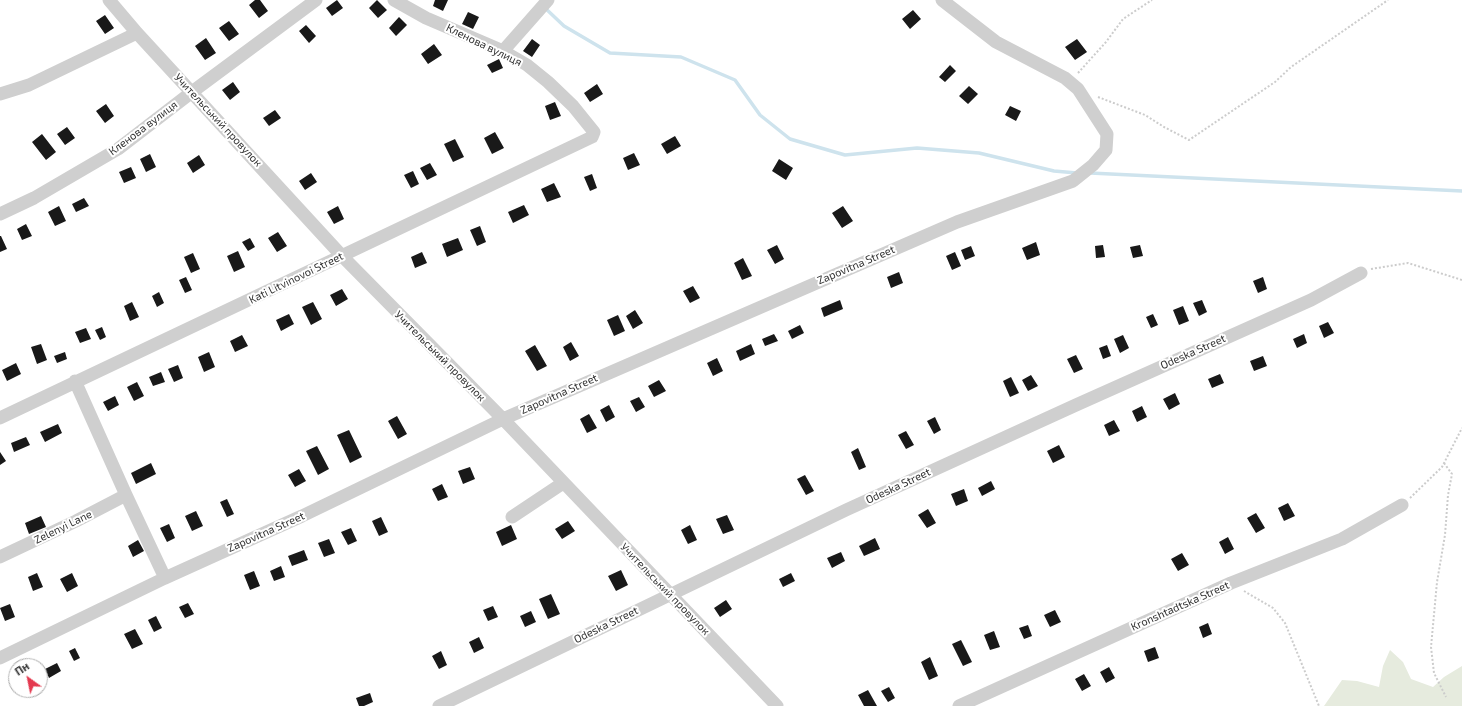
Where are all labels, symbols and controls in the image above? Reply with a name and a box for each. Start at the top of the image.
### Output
street label: Кленова вулиця [444,21,524,69]
street label: Учительський провулок [171,71,265,169]
street label: Кленова вулиця [106,98,180,158]
street label: Zapovitna Street [815,243,897,287]
street label: Kati Litvinovoi Street [247,249,345,307]
street label: Учительський провулок [392,308,488,404]
street label: Odeska Street [1158,332,1228,372]
street label: Zapovitna Street [518,371,600,417]
street label: Odeska Street [864,465,932,507]
street label: Zelenyi Lane [32,507,94,547]
street label: Zapovitna Street [225,509,307,555]
street label: Учительський провулок [618,540,712,638]
street label: Kronshtadtska Street [1129,578,1231,634]
street label: Odeska Street [572,604,640,646]
north arrow [8,658,48,698]
text: Пн [12,659,31,678]

